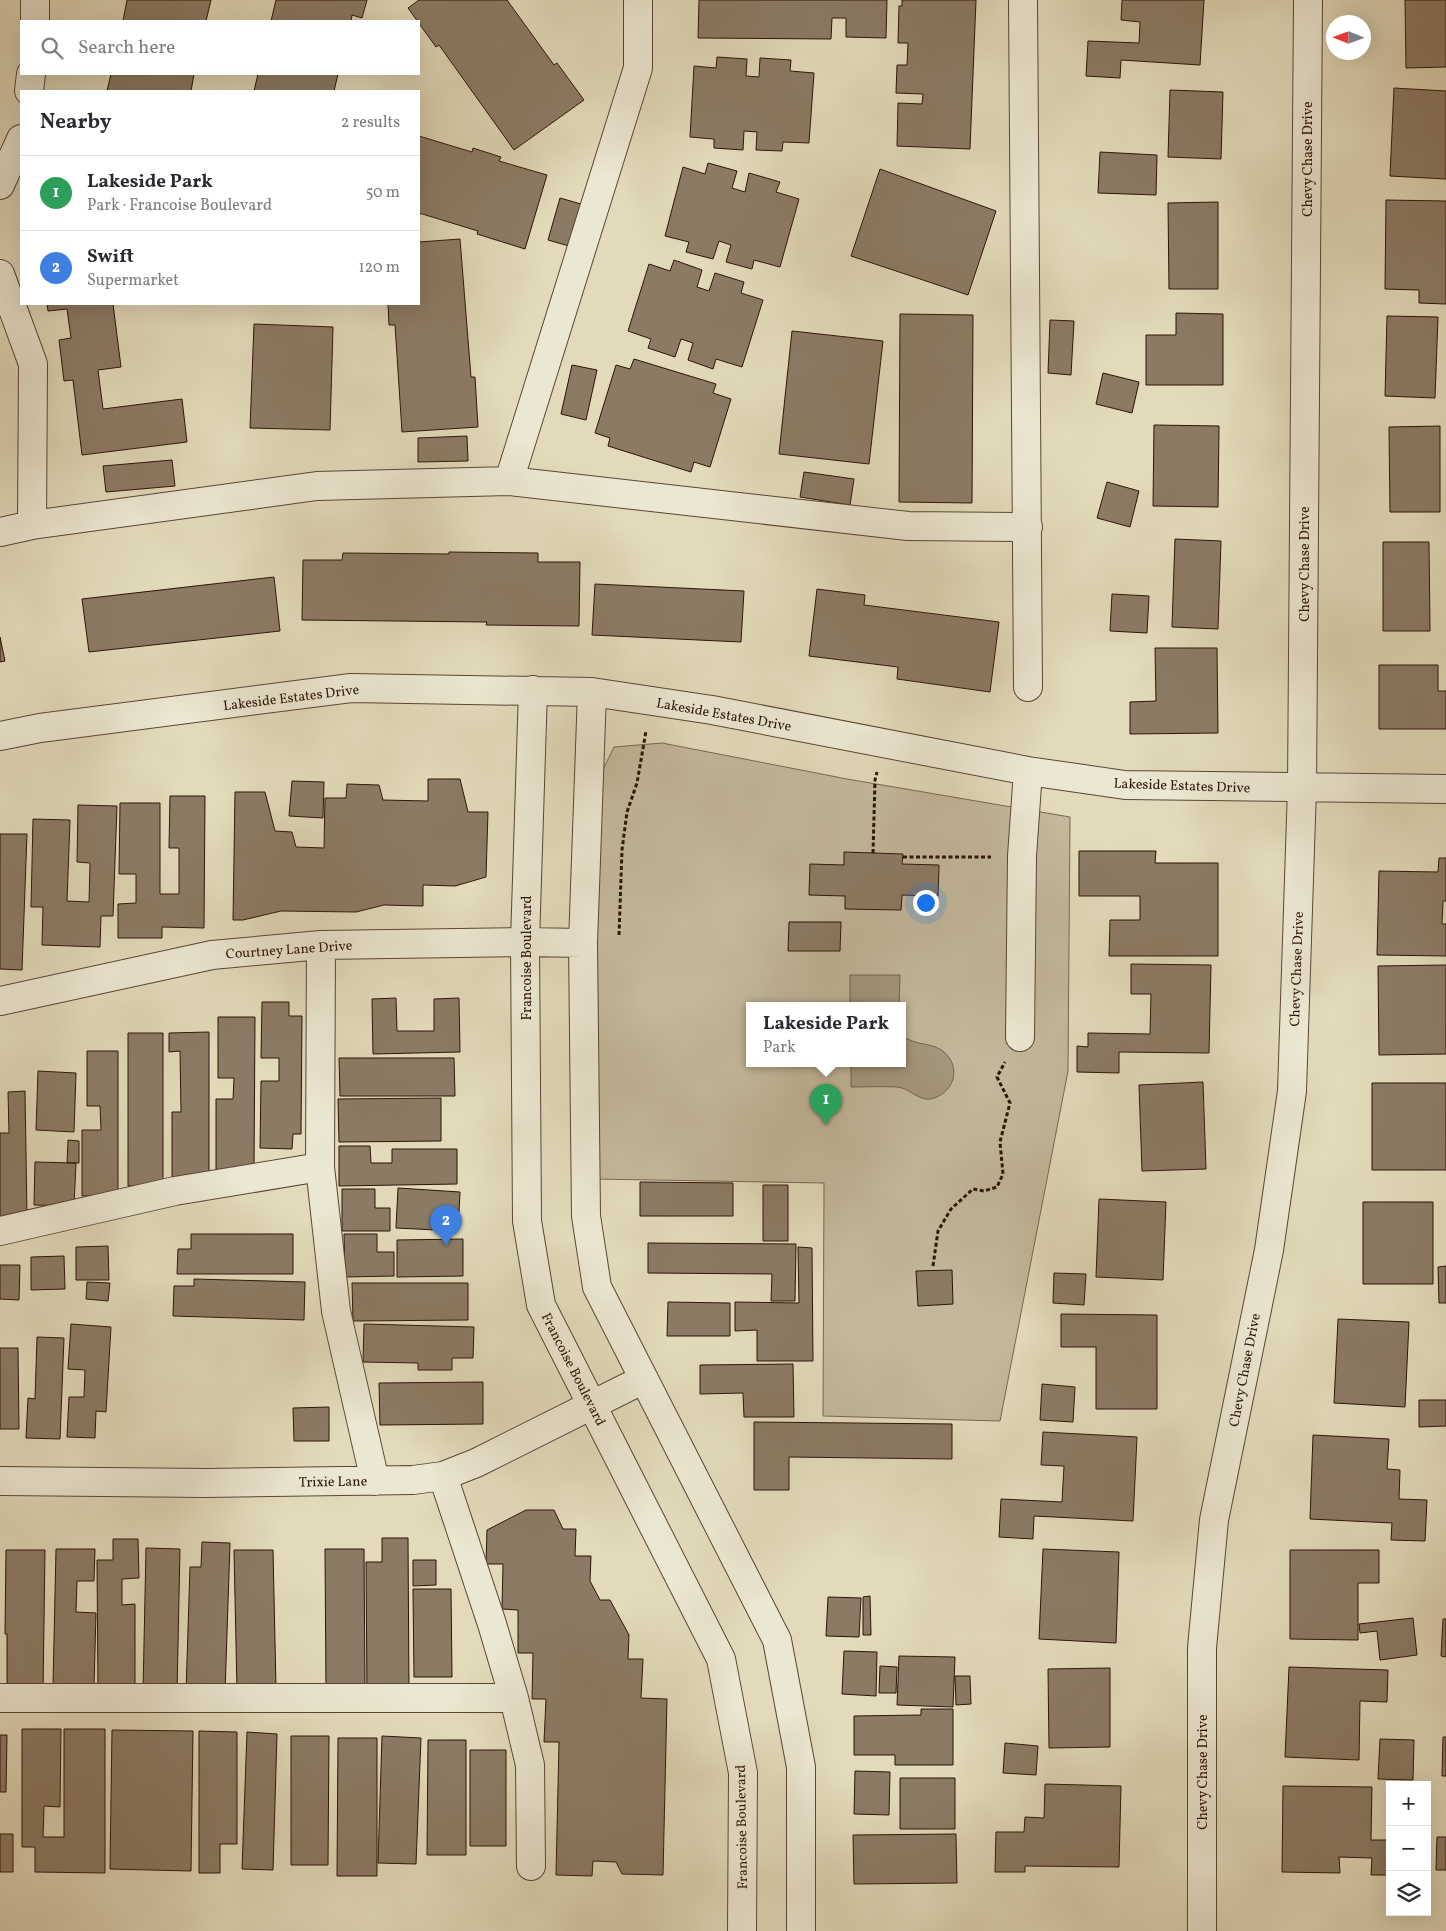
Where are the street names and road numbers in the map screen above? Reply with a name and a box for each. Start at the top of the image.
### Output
street label: Chevy Chase Drive [1299,101,1318,217]
street label: Chevy Chase Drive [1296,506,1315,622]
street label: Lakeside Estates Drive [222,681,361,716]
street label: Lakeside Estates Drive [655,694,793,737]
street label: Lakeside Estates Drive [1113,775,1251,798]
street label: Francoise Boulevard [518,895,537,1020]
street label: Chevy Chase Drive [1286,911,1309,1027]
street label: Courtney Lane Drive [225,937,353,964]
street label: Francoise Boulevard [536,1310,610,1430]
street label: Chevy Chase Drive [1225,1311,1266,1429]
street label: Trixie Lane [299,1472,368,1493]
street label: Chevy Chase Drive [1194,1714,1213,1830]
street label: Francoise Boulevard [732,1764,753,1890]

